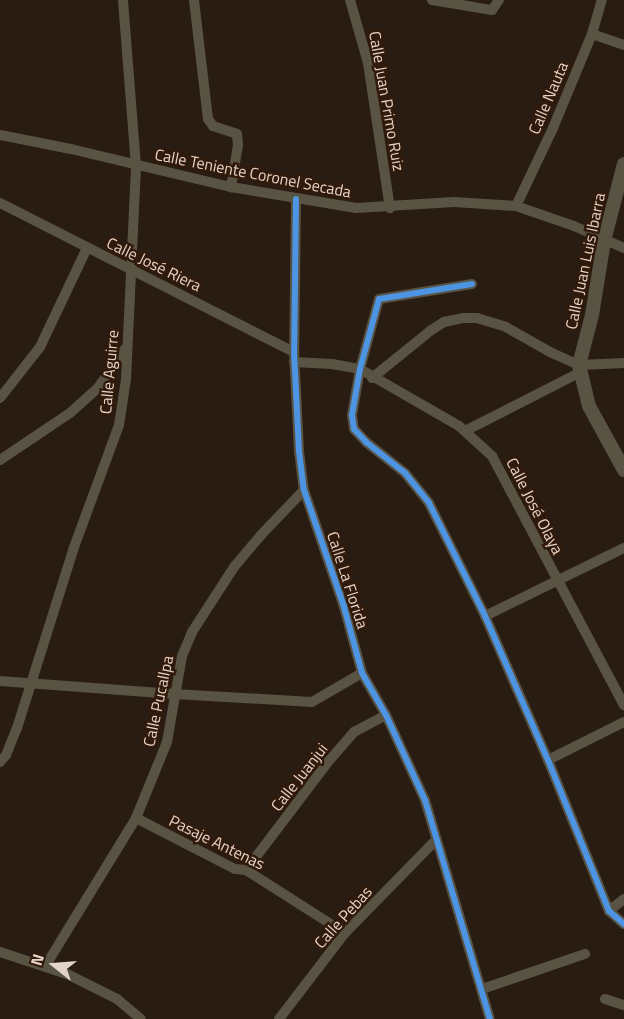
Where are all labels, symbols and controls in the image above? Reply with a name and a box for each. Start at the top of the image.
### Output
street label: Calle Juan Primo Ruiz [365,29,409,173]
street label: Calle Nauta [524,59,572,137]
street label: Calle Teniente Coronel Secada [153,145,353,201]
street label: Calle Juan Luis Ibarra [561,191,609,331]
street label: Calle José Riera [104,233,204,295]
street label: Calle Aguirre [96,329,122,415]
street label: Calle José Olaya [502,455,568,557]
street label: Calle La Florida [323,529,373,631]
street label: Calle Pucallpa [139,654,177,748]
street label: Calle Juanjui [267,739,331,815]
street label: Pasaje Antenas [166,811,268,873]
street label: Calle Pebas [310,882,376,952]
north arrow [24,935,84,995]
text: N [24,951,50,969]

